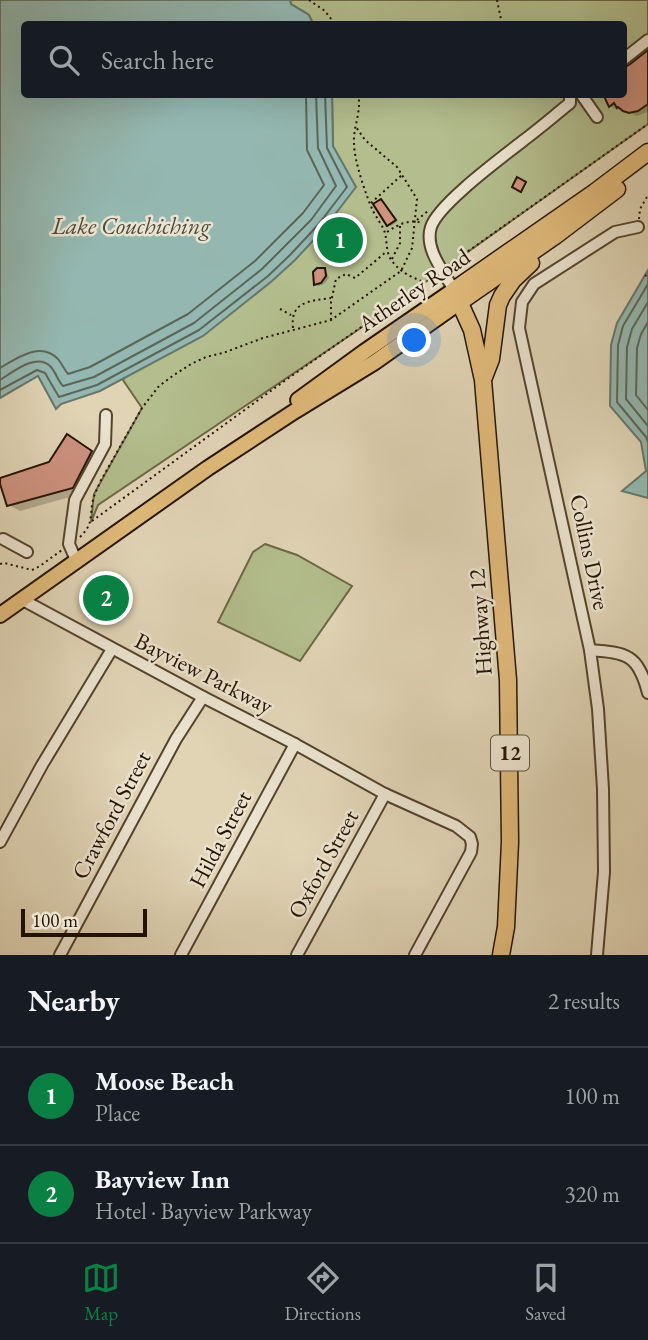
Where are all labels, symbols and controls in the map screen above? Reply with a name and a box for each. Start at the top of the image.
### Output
search box [21,21,627,98]
icon: search [45,41,83,79]
text: Search here [101,43,214,77]
water label: Lake Couchiching [51,210,211,241]
pin: 1 [317,214,363,266]
street label: Atherley Road [351,241,476,339]
your location [397,323,431,357]
street label: Collins Drive [563,491,617,613]
street label: Highway 12 [461,568,499,676]
pin: 2 [83,572,129,624]
street label: Bayview Parkway [130,625,279,721]
road number: 12 [491,736,529,770]
street label: Crawford Street [65,745,158,884]
street label: Hilda Street [182,785,258,893]
street label: Oxford Street [281,804,366,924]
scale bar [21,906,147,938]
text: 100 m [32,908,78,933]
text: Nearby [28,981,120,1020]
text: 2 results [548,986,620,1016]
text: Moose Beach [95,1064,234,1098]
text: 1 [45,1081,57,1111]
text: 100 m [564,1081,620,1111]
text: Place [95,1098,140,1128]
text: Bayview Inn [95,1162,230,1196]
text: 2 [45,1179,57,1209]
text: 320 m [564,1179,620,1209]
text: Hotel · Bayview Parkway [95,1196,312,1226]
tab: Map [82,1259,120,1326]
tab: Directions [284,1259,361,1326]
tab: Saved [525,1259,566,1326]

